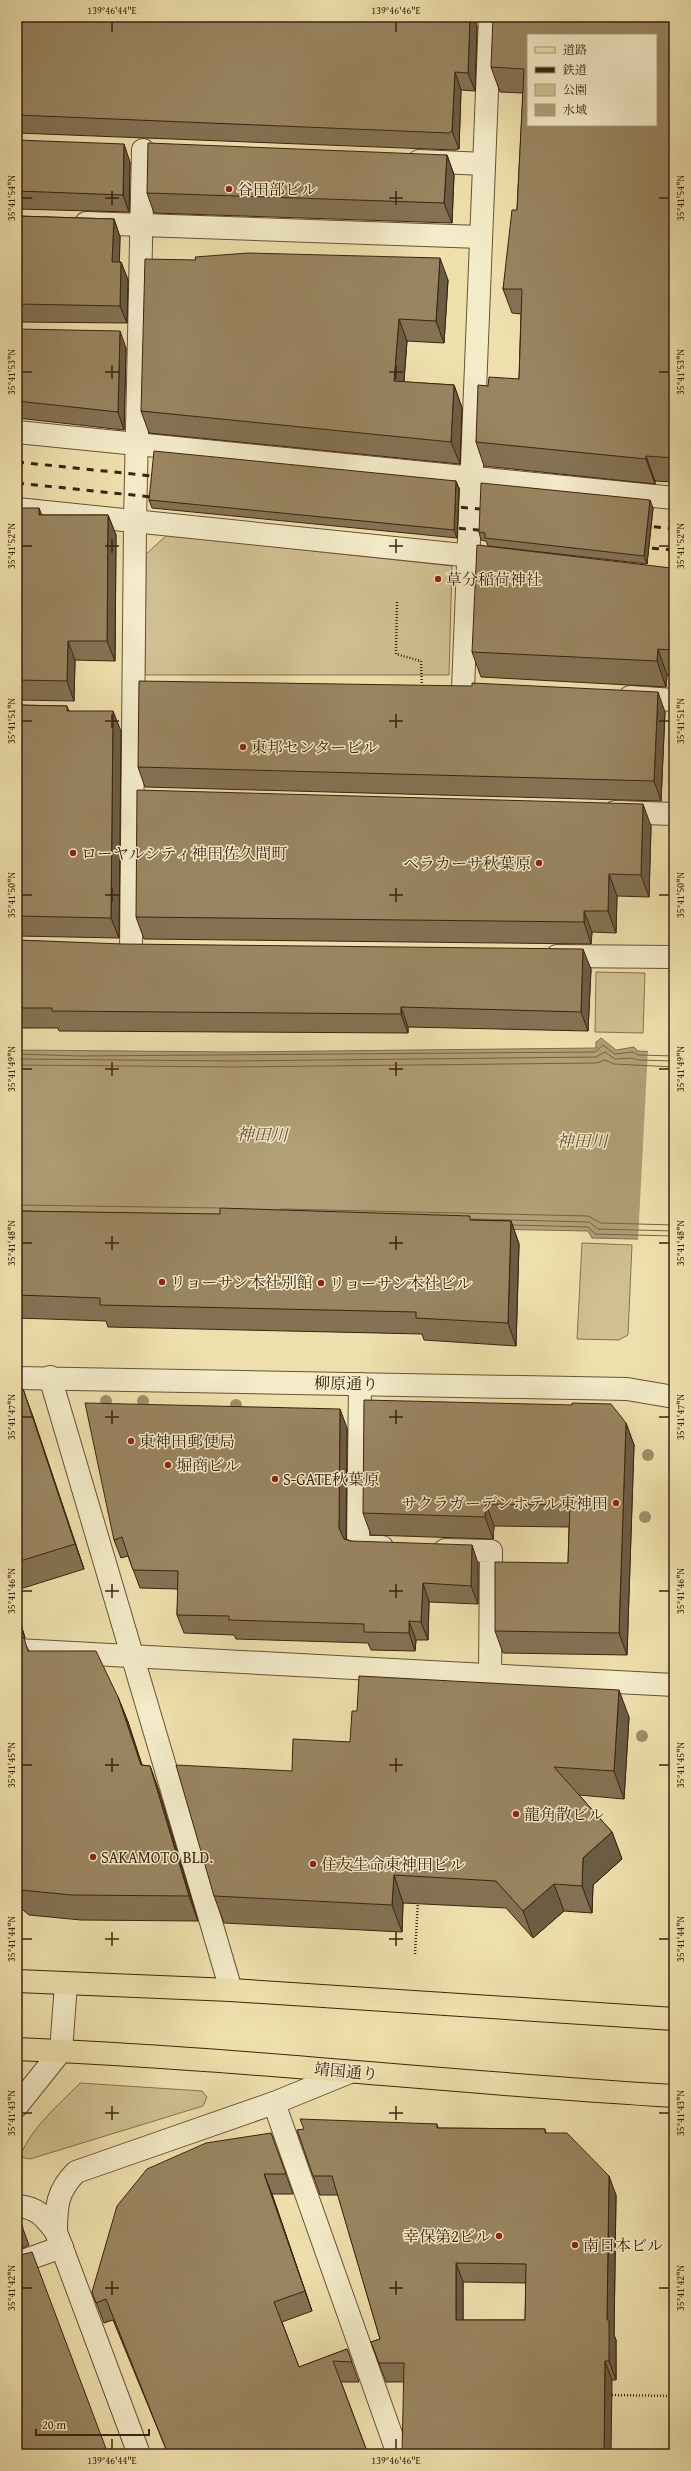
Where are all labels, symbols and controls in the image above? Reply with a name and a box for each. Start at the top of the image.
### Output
text: 139°46'44"E [87,3,137,18]
text: 139°46'46"E [371,3,421,18]
legend [527,34,657,126]
text: 道路 [563,41,587,58]
text: 鉄道 [562,61,587,78]
text: 公園 [563,81,587,98]
text: 水域 [563,101,587,118]
text: 35°41'54"N [4,175,19,221]
text: 35°41'54"N [673,175,688,221]
place label: 谷田部ビル [237,177,317,201]
marker: 谷田部ビル [224,184,234,194]
text: 35°41'53"N [4,349,19,395]
text: 35°41'53"N [673,349,688,395]
text: 35°41'52"N [4,523,19,569]
text: 35°41'52"N [673,523,688,569]
place label: 草分稲荷神社 [446,567,542,591]
marker: 草分稲荷神社 [433,574,443,584]
text: 35°41'51"N [4,698,19,744]
text: 35°41'51"N [673,698,688,744]
place label: 東邦センタービル [251,735,378,759]
marker: 東邦センタービル [238,742,248,752]
place label: ローヤルシティ神田佐久間町 [81,841,287,865]
marker: ローヤルシティ神田佐久間町 [68,848,78,858]
place label: ベラカーサ秋葉原 [403,851,531,875]
marker: ベラカーサ秋葉原 [534,858,544,868]
text: 35°41'50"N [4,872,19,918]
text: 35°41'50"N [673,872,688,918]
text: 35°41'49"N [4,1046,19,1092]
text: 35°41'49"N [673,1046,688,1092]
water label: 神田川 [236,1121,290,1147]
water label: 神田川 [557,1128,609,1153]
text: 35°41'48"N [4,1220,19,1266]
text: 35°41'48"N [673,1220,688,1266]
place label: リョーサン本社別館 [170,1270,313,1294]
place label: リョーサン本社ビル [329,1271,472,1295]
marker: リョーサン本社別館 [157,1277,167,1287]
marker: リョーサン本社ビル [316,1278,326,1288]
street label: 柳原通り [314,1370,378,1396]
text: 35°41'47"N [4,1394,19,1440]
text: 35°41'47"N [673,1394,688,1440]
place label: 東神田郵便局 [139,1429,235,1453]
marker: 東神田郵便局 [126,1436,136,1446]
place label: 堀商ビル [176,1453,240,1477]
marker: 堀商ビル [163,1460,173,1470]
place label: S-GATE秋葉原 [283,1467,380,1491]
marker: S-GATE秋葉原 [270,1474,280,1484]
place label: サクラガーデンホテル東神田 [402,1491,608,1515]
marker: サクラガーデンホテル東神田 [611,1498,621,1508]
text: 35°41'46"N [4,1568,19,1614]
text: 35°41'46"N [673,1568,688,1614]
text: 35°41'45"N [4,1742,19,1788]
text: 35°41'45"N [673,1742,688,1788]
place label: 龍角散ビル [524,1802,604,1826]
marker: 龍角散ビル [511,1809,521,1819]
place label: SAKAMOTO BLD. [101,1845,213,1869]
marker: SAKAMOTO BLD. [88,1852,98,1862]
place label: 住友生命東神田ビル [321,1852,465,1876]
marker: 住友生命東神田ビル [308,1859,318,1869]
text: 35°41'44"N [4,1916,19,1962]
text: 35°41'44"N [673,1916,688,1962]
street label: 靖国通り [313,2056,379,2086]
text: 35°41'43"N [4,2090,19,2136]
text: 35°41'43"N [673,2090,688,2136]
place label: 幸保第2ビル [403,2224,491,2248]
marker: 幸保第2ビル [494,2231,504,2241]
place label: 南日本ビル [583,2233,663,2257]
marker: 南日本ビル [570,2240,580,2250]
text: 35°41'42"N [4,2265,19,2311]
text: 35°41'42"N [673,2265,688,2311]
scale bar [36,2411,149,2437]
text: 20 m [42,2416,66,2433]
text: 139°46'44"E [87,2453,137,2468]
text: 139°46'46"E [371,2453,421,2468]

